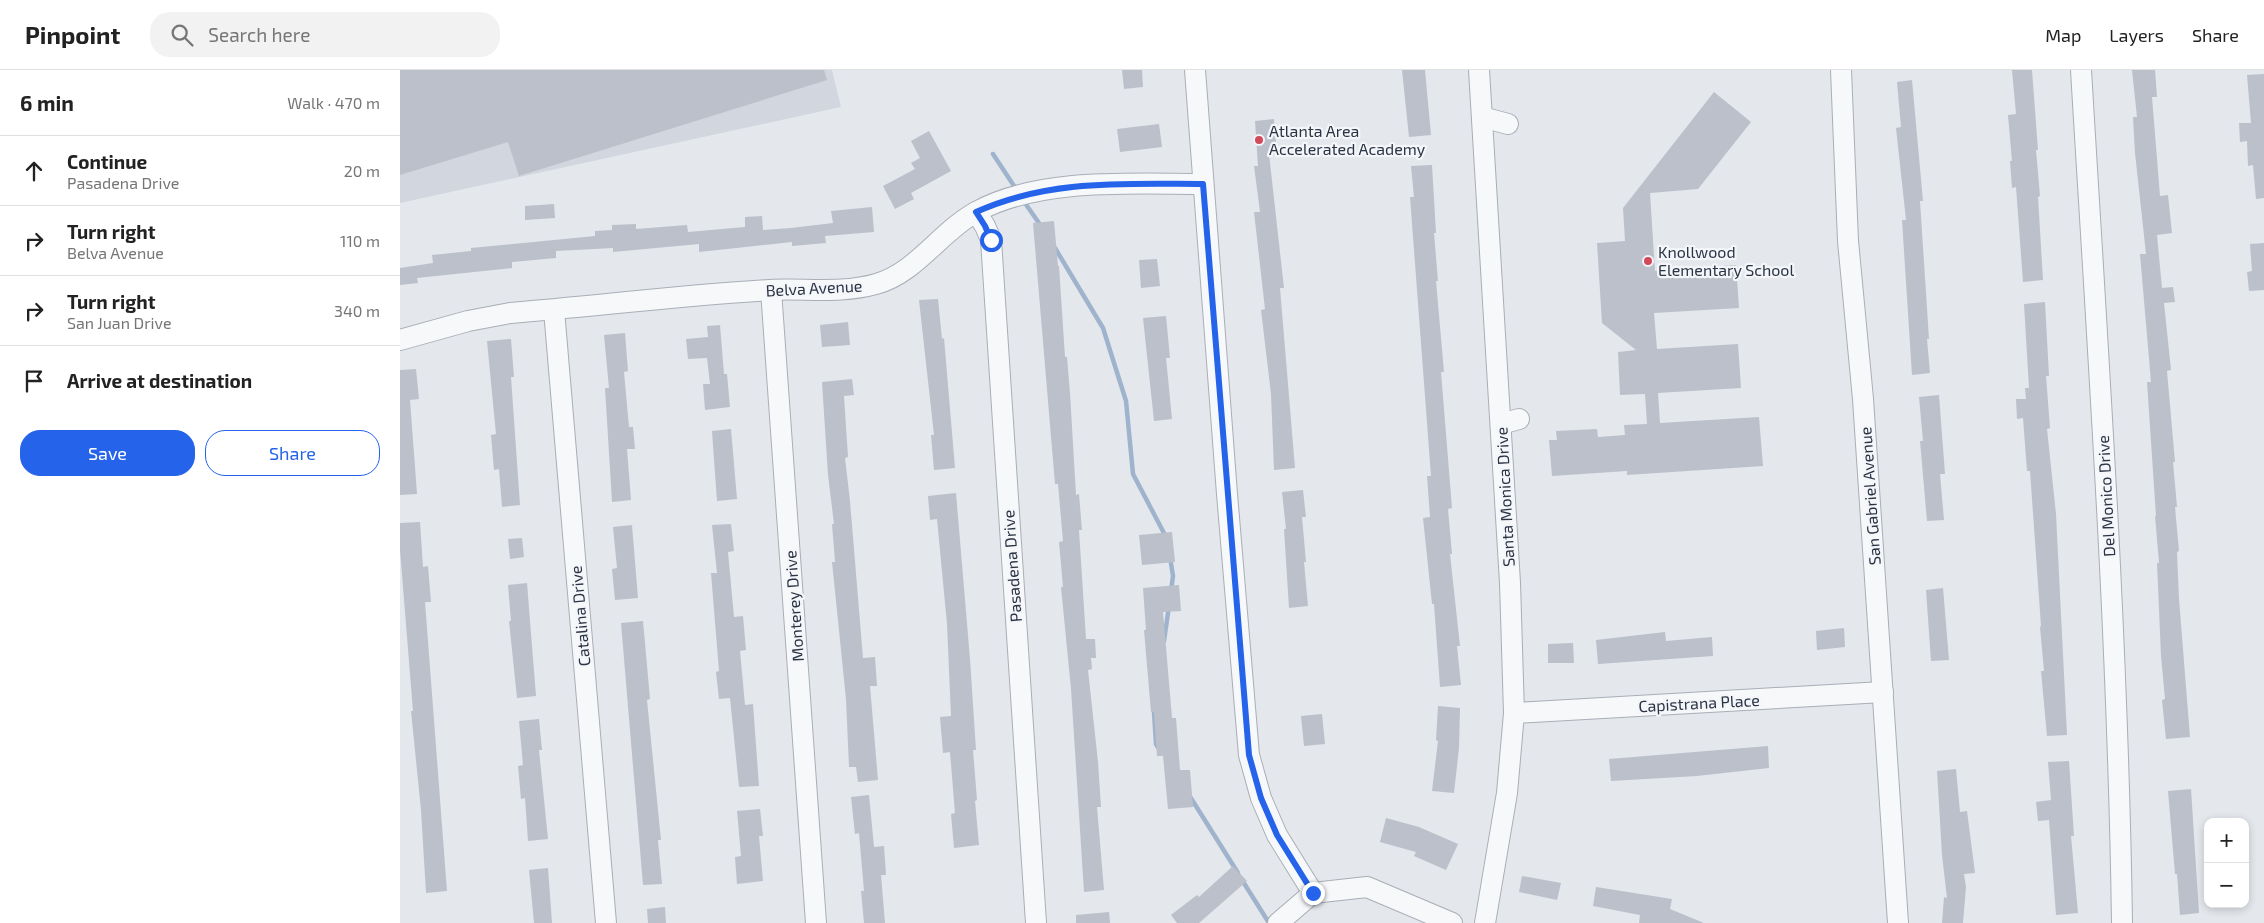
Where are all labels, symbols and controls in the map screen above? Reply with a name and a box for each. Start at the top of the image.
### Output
search box [150,12,500,57]
text: Pinpoint [25,20,120,49]
icon: search [168,21,196,49]
text: Search here [208,23,310,46]
text: Map [2045,24,2081,46]
text: Layers [2109,24,2164,46]
text: Share [2192,24,2239,46]
text: 6 min [20,90,74,115]
text: Walk · 470 m [287,93,380,112]
place label: Atlanta Area Accelerated Academy [1269,121,1426,158]
marker: Atlanta Area Accelerated Academy [1253,134,1265,146]
text: Continue [67,150,147,173]
icon: ahead [20,157,48,185]
text: 20 m [344,161,380,180]
text: Pasadena Drive [67,173,179,192]
text: Turn right [67,220,155,243]
icon: right [20,227,48,255]
route start [980,229,1003,252]
text: 110 m [340,231,380,250]
place label: Knollwood Elementary School [1658,242,1794,279]
text: Belva Avenue [67,243,164,262]
marker: Knollwood Elementary School [1642,255,1654,267]
street label: Belva Avenue [765,275,863,300]
text: Turn right [67,290,155,313]
icon: right [20,297,48,325]
text: 340 m [334,301,380,320]
text: San Juan Drive [67,313,172,332]
icon: arrive [20,367,48,395]
text: Arrive at destination [67,369,252,392]
street label: San Gabriel Avenue [1855,426,1884,566]
street label: Santa Monica Drive [1491,427,1518,567]
button: Save [20,430,195,476]
button: Share [205,430,380,476]
street label: Del Monico Drive [2093,435,2118,557]
street label: Pasadena Drive [998,509,1025,623]
street label: Monterey Drive [780,550,807,662]
street label: Catalina Drive [566,565,593,667]
street label: Capistrana Place [1638,690,1760,715]
map controls [2204,818,2249,908]
button: + [2204,818,2249,863]
button: − [2204,863,2249,908]
route end [1302,882,1325,905]

